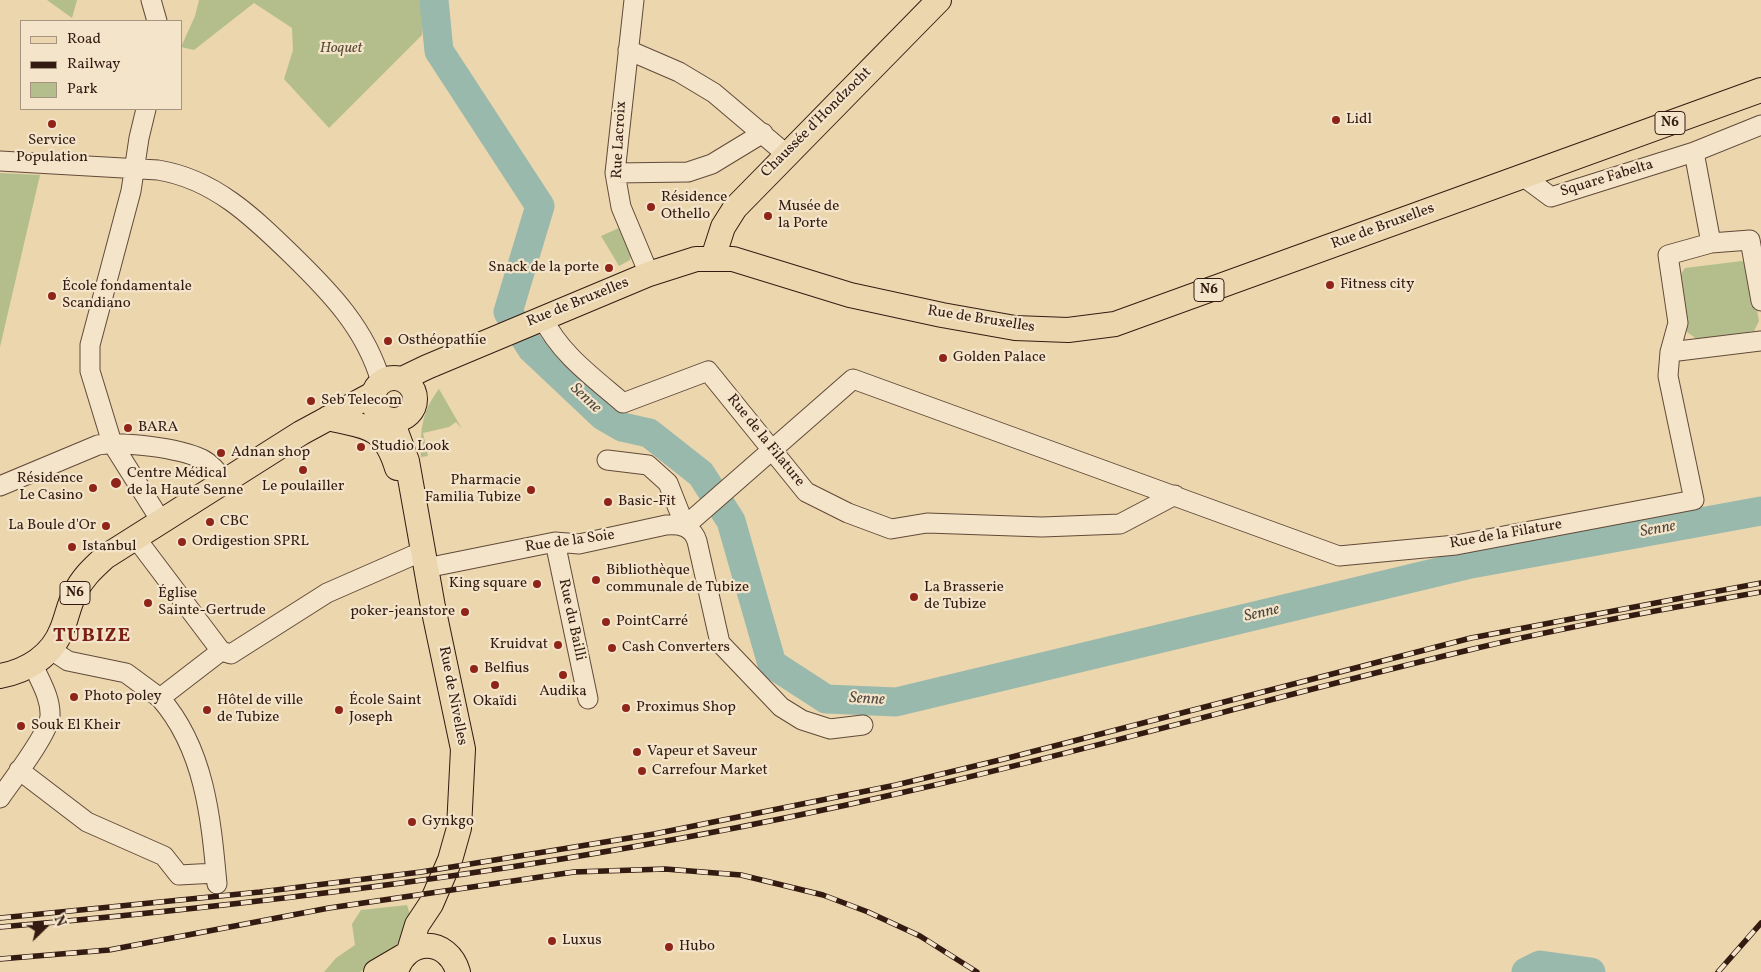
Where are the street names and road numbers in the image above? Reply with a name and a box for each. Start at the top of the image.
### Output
street label: Chaussée d'Hondzocht [758,64,876,182]
street label: Rue Lacroix [609,101,631,179]
road number: N6 [1655,112,1685,134]
street label: Square Fabelta [1558,156,1656,202]
street label: Rue de Bruxelles [1329,200,1437,254]
street label: Rue de Bruxelles [524,274,632,332]
road number: N6 [1194,278,1224,302]
street label: Rue de Bruxelles [926,303,1036,337]
street label: Rue de la Filature [722,391,808,491]
street label: Rue de la Filature [1448,516,1564,554]
street label: Rue de la Soie [524,527,616,557]
street label: Rue du Bailli [554,577,588,663]
road number: N6 [60,582,90,604]
street label: Rue de Nivelles [434,645,470,747]

